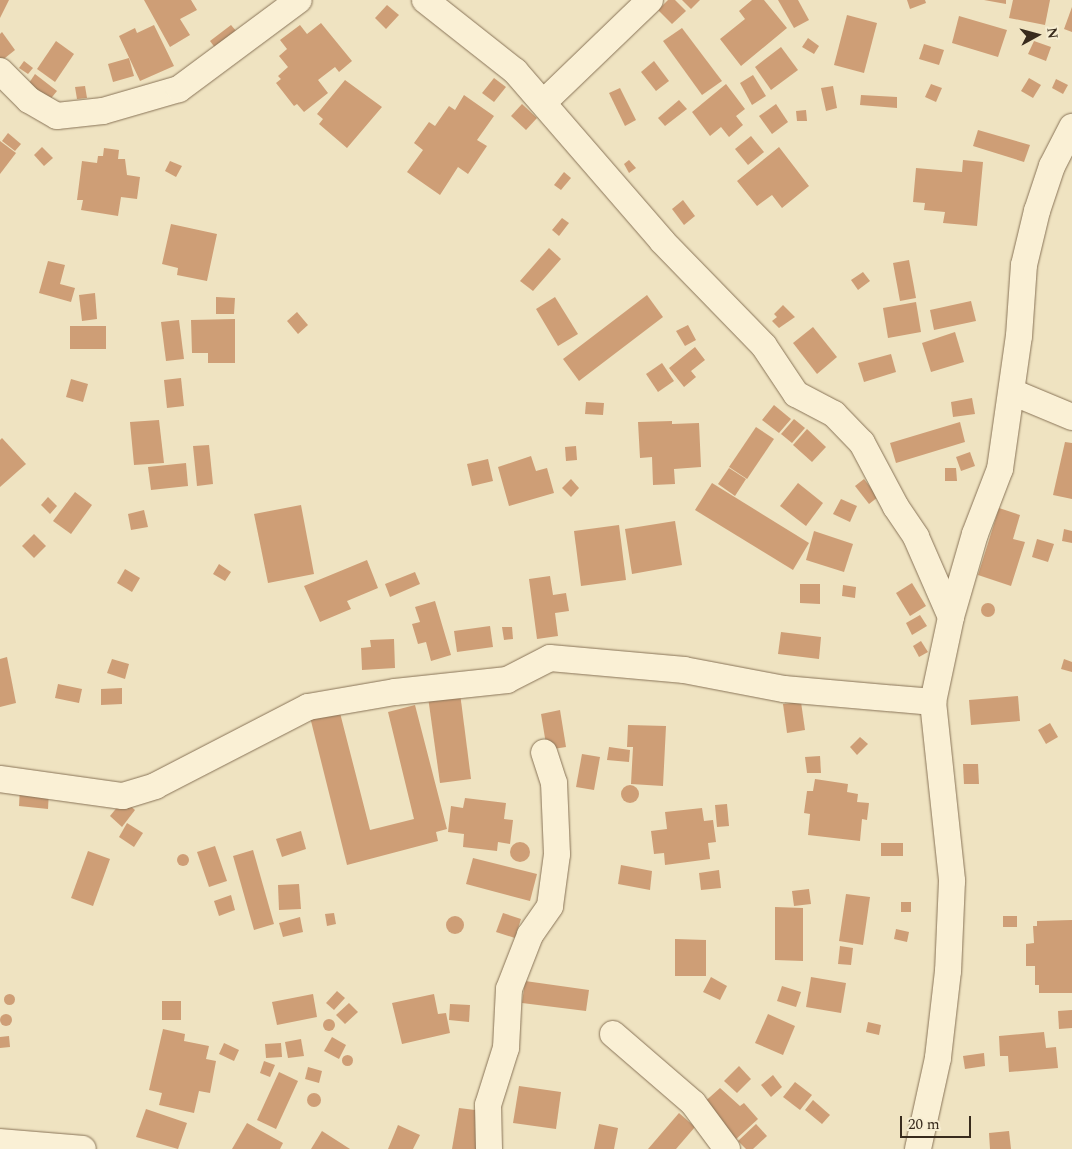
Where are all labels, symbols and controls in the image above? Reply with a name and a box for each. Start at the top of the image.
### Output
north arrow [1012,10,1062,60]
text: N [1041,26,1064,40]
scale bar [902,1106,973,1138]
text: 20 m [908,1113,940,1136]

